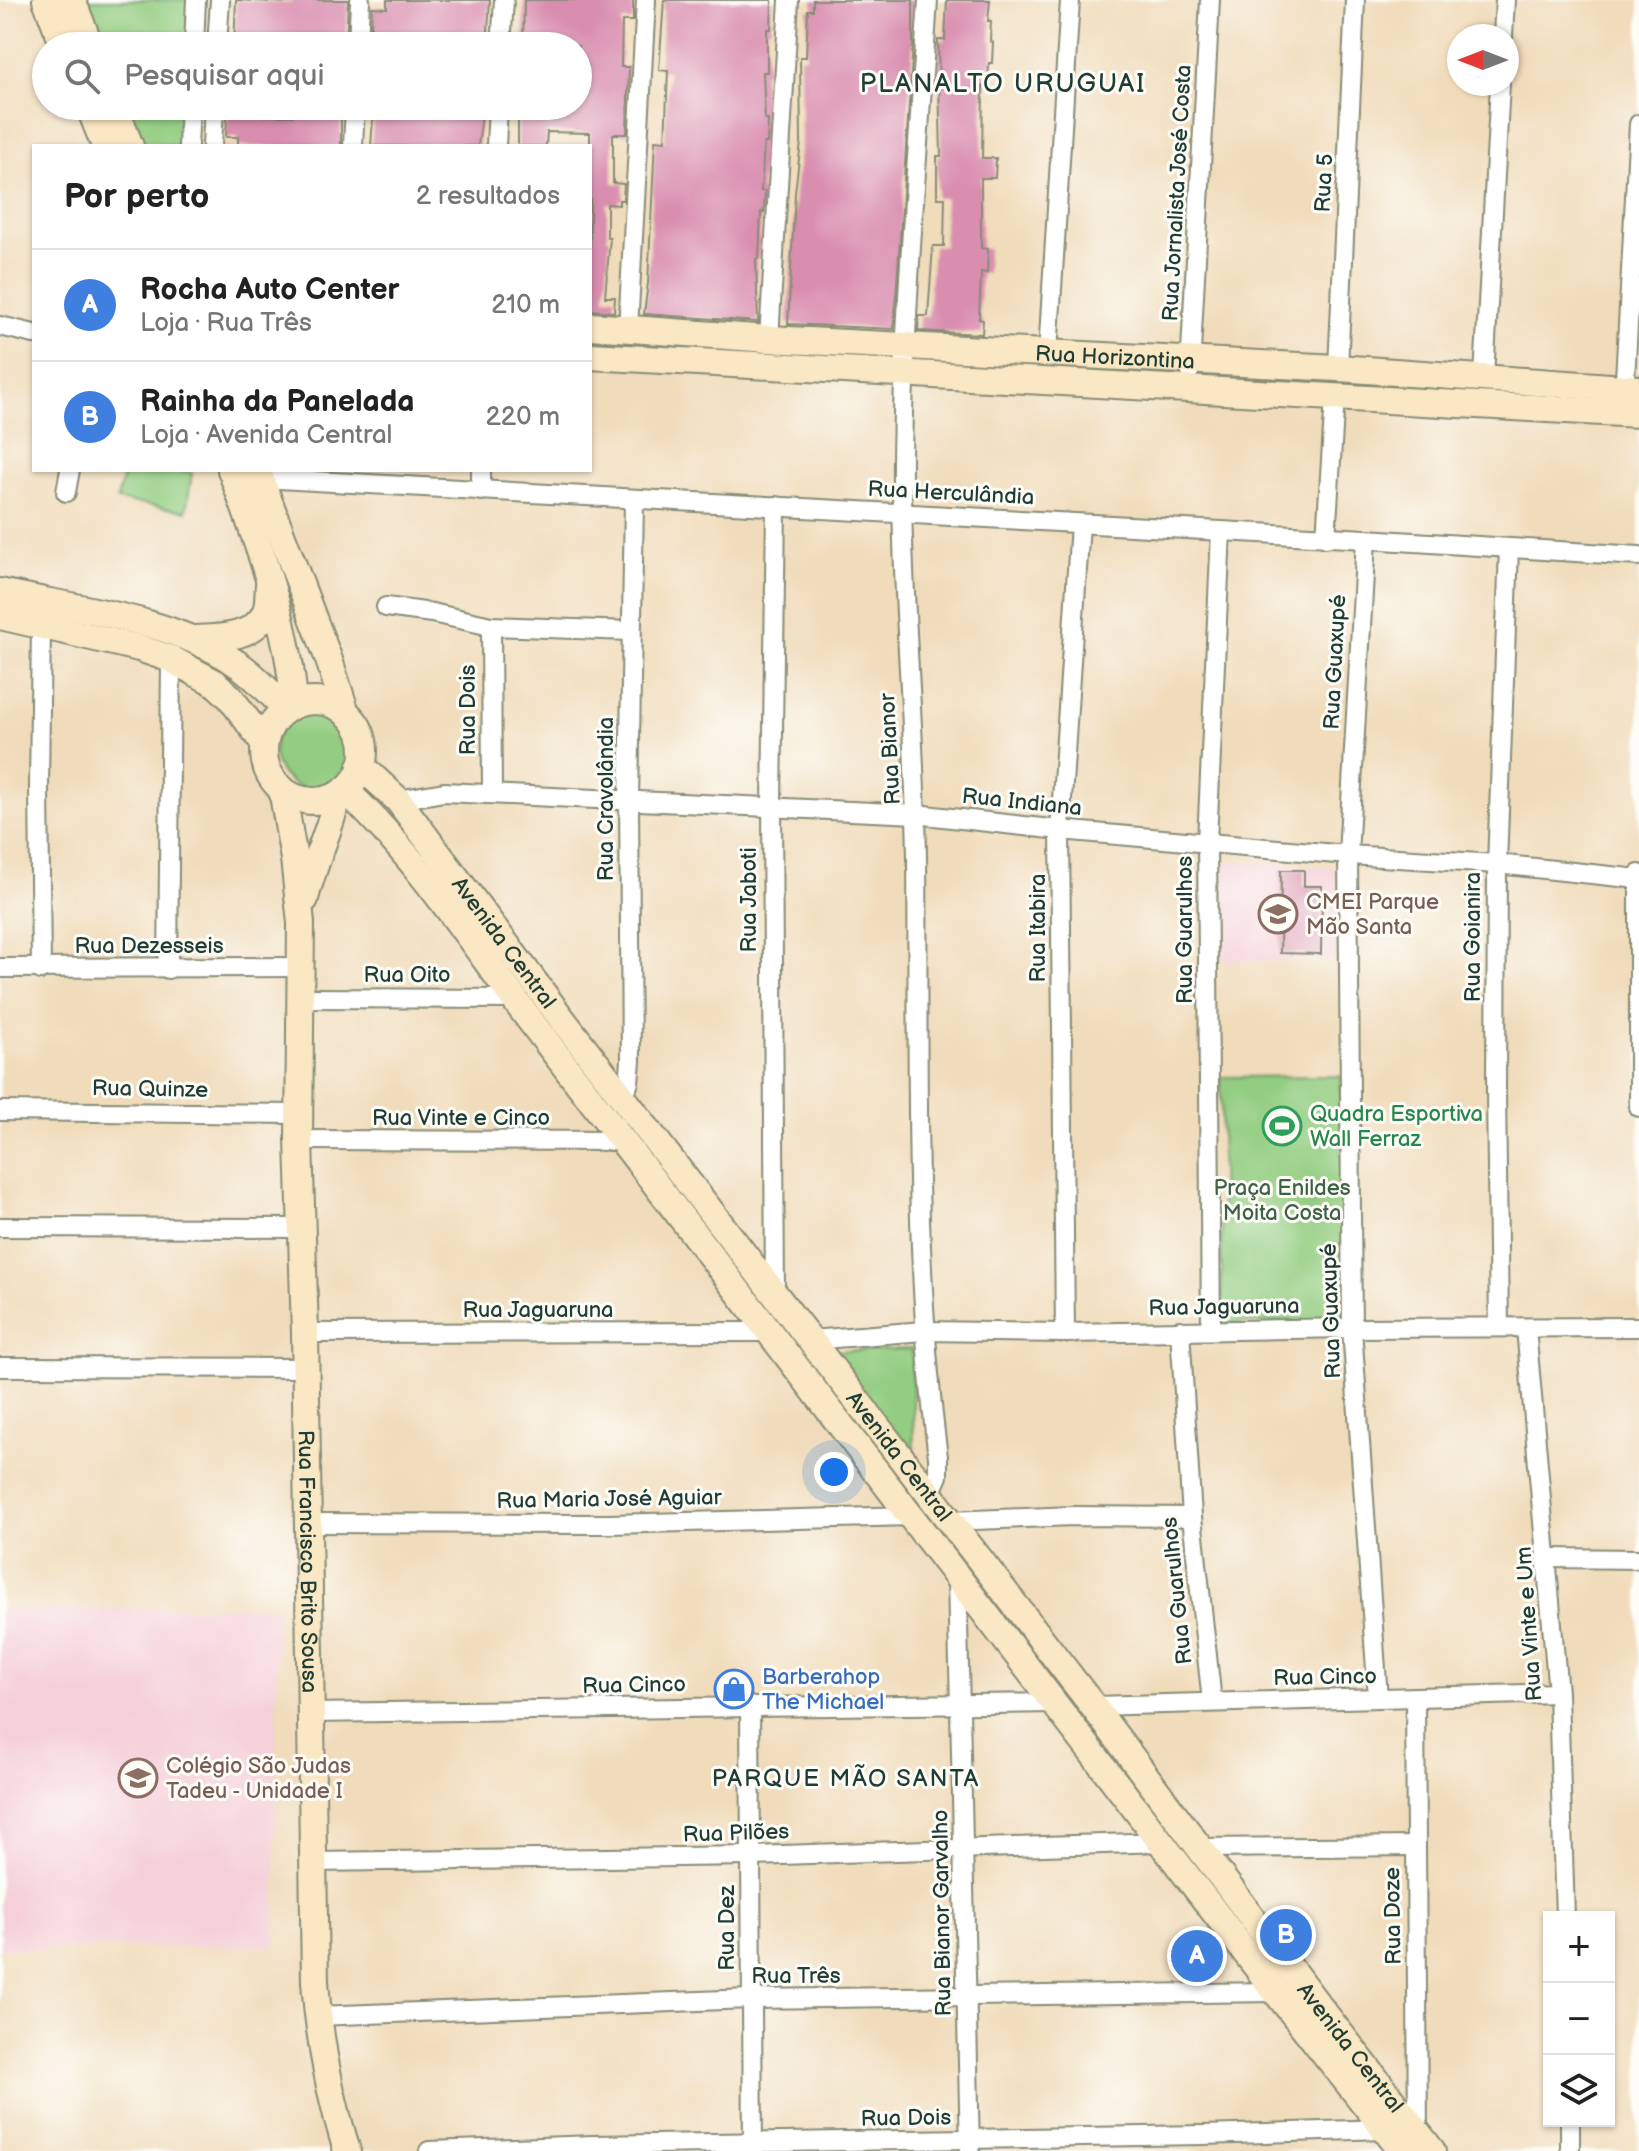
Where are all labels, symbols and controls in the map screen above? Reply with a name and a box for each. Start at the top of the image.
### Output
north arrow [1447,24,1519,96]
search box [32,32,592,120]
icon: search [60,54,104,98]
text: Pesquisar aqui [124,58,325,94]
street label: Rua Jornalista José Costa [1157,64,1198,322]
district label: PLANALTO URUGUAI [860,69,1146,100]
street label: Rua 5 [1309,153,1340,213]
text: Por perto [64,176,209,217]
text: 2 resultados [416,181,560,212]
text: Rocha Auto Center [140,272,399,308]
text: A [82,290,98,321]
text: 210 m [491,290,560,321]
text: Loja · Rua Três [140,308,312,339]
street label: Rua Horizontina [1034,341,1196,376]
text: Rainha da Panelada [140,384,415,420]
text: B [81,402,99,433]
text: 220 m [486,402,560,433]
text: Loja · Avenida Central [140,420,392,451]
street label: Rua Herculândia [867,476,1035,511]
street label: Rua Guaxupé [1318,594,1353,730]
street label: Rua Dois [455,665,482,755]
street label: Rua Bianor [874,691,907,805]
street label: Rua Cravolândia [593,717,620,881]
street label: Rua Indiana [960,783,1083,822]
street label: Rua Jaboti [736,847,763,953]
street label: Rua Guarulhos [1172,856,1199,1004]
street label: Avenida Central [445,872,561,1014]
street label: Rua Goianira [1460,872,1487,1002]
street label: Rua Itabira [1025,873,1052,983]
place label: CMEI Parque Mão Santa [1306,889,1439,941]
school or university icon: CMEI Parque Mão Santa [1257,893,1299,935]
street label: Rua Dezesseis [74,933,224,960]
street label: Rua Oito [364,962,450,989]
street label: Rua Quinze [92,1075,208,1104]
place label: Quadra Esportiva Wall Ferraz [1310,1101,1483,1153]
street label: Rua Vinte e Cinco [372,1105,550,1132]
sports icon: Quadra Esportiva Wall Ferraz [1261,1105,1303,1147]
park label: Praça Enildes Moita Costa [1213,1175,1351,1227]
street label: Rua Guaxupé [1316,1243,1347,1379]
street label: Rua Jaguaruna [1148,1293,1300,1322]
street label: Rua Jaguaruna [462,1297,614,1324]
street label: Avenida Central [840,1386,957,1527]
street label: Rua Francisco Brito Sousa [291,1430,323,1693]
your location [814,1452,854,1492]
street label: Rua Maria José Aguiar [496,1484,723,1515]
street label: Rua Guarulhos [1156,1516,1199,1666]
street label: Rua Vinte e Um [1511,1546,1548,1702]
street label: Rua Cinco [1273,1663,1377,1692]
place label: Barberahop The Michael [762,1664,884,1716]
shop icon: Barberahop The Michael [713,1668,755,1710]
street label: Rua Cinco [582,1671,686,1700]
place label: Colégio São Judas Tadeu - Unidade I [166,1753,351,1805]
school or university icon: Colégio São Judas Tadeu - Unidade I [117,1757,159,1799]
district label: PARQUE MÃO SANTA [712,1764,980,1793]
street label: Rua Bianor Garvalho [927,1809,958,2017]
street label: Rua Pilões [682,1818,790,1849]
street label: Rua Doze [1379,1867,1408,1965]
street label: Rua Dez [714,1885,741,1971]
pin: B [1260,1905,1312,1965]
map controls [1543,1911,1615,2127]
button: + [1543,1911,1615,1983]
pin: A [1171,1926,1223,1986]
street label: Rua Três [751,1963,841,1990]
street label: Avenida Central [1291,1978,1409,2119]
button: − [1543,1983,1615,2055]
button: layers [1543,2055,1615,2127]
street label: Rua Dois [861,2104,952,2133]

